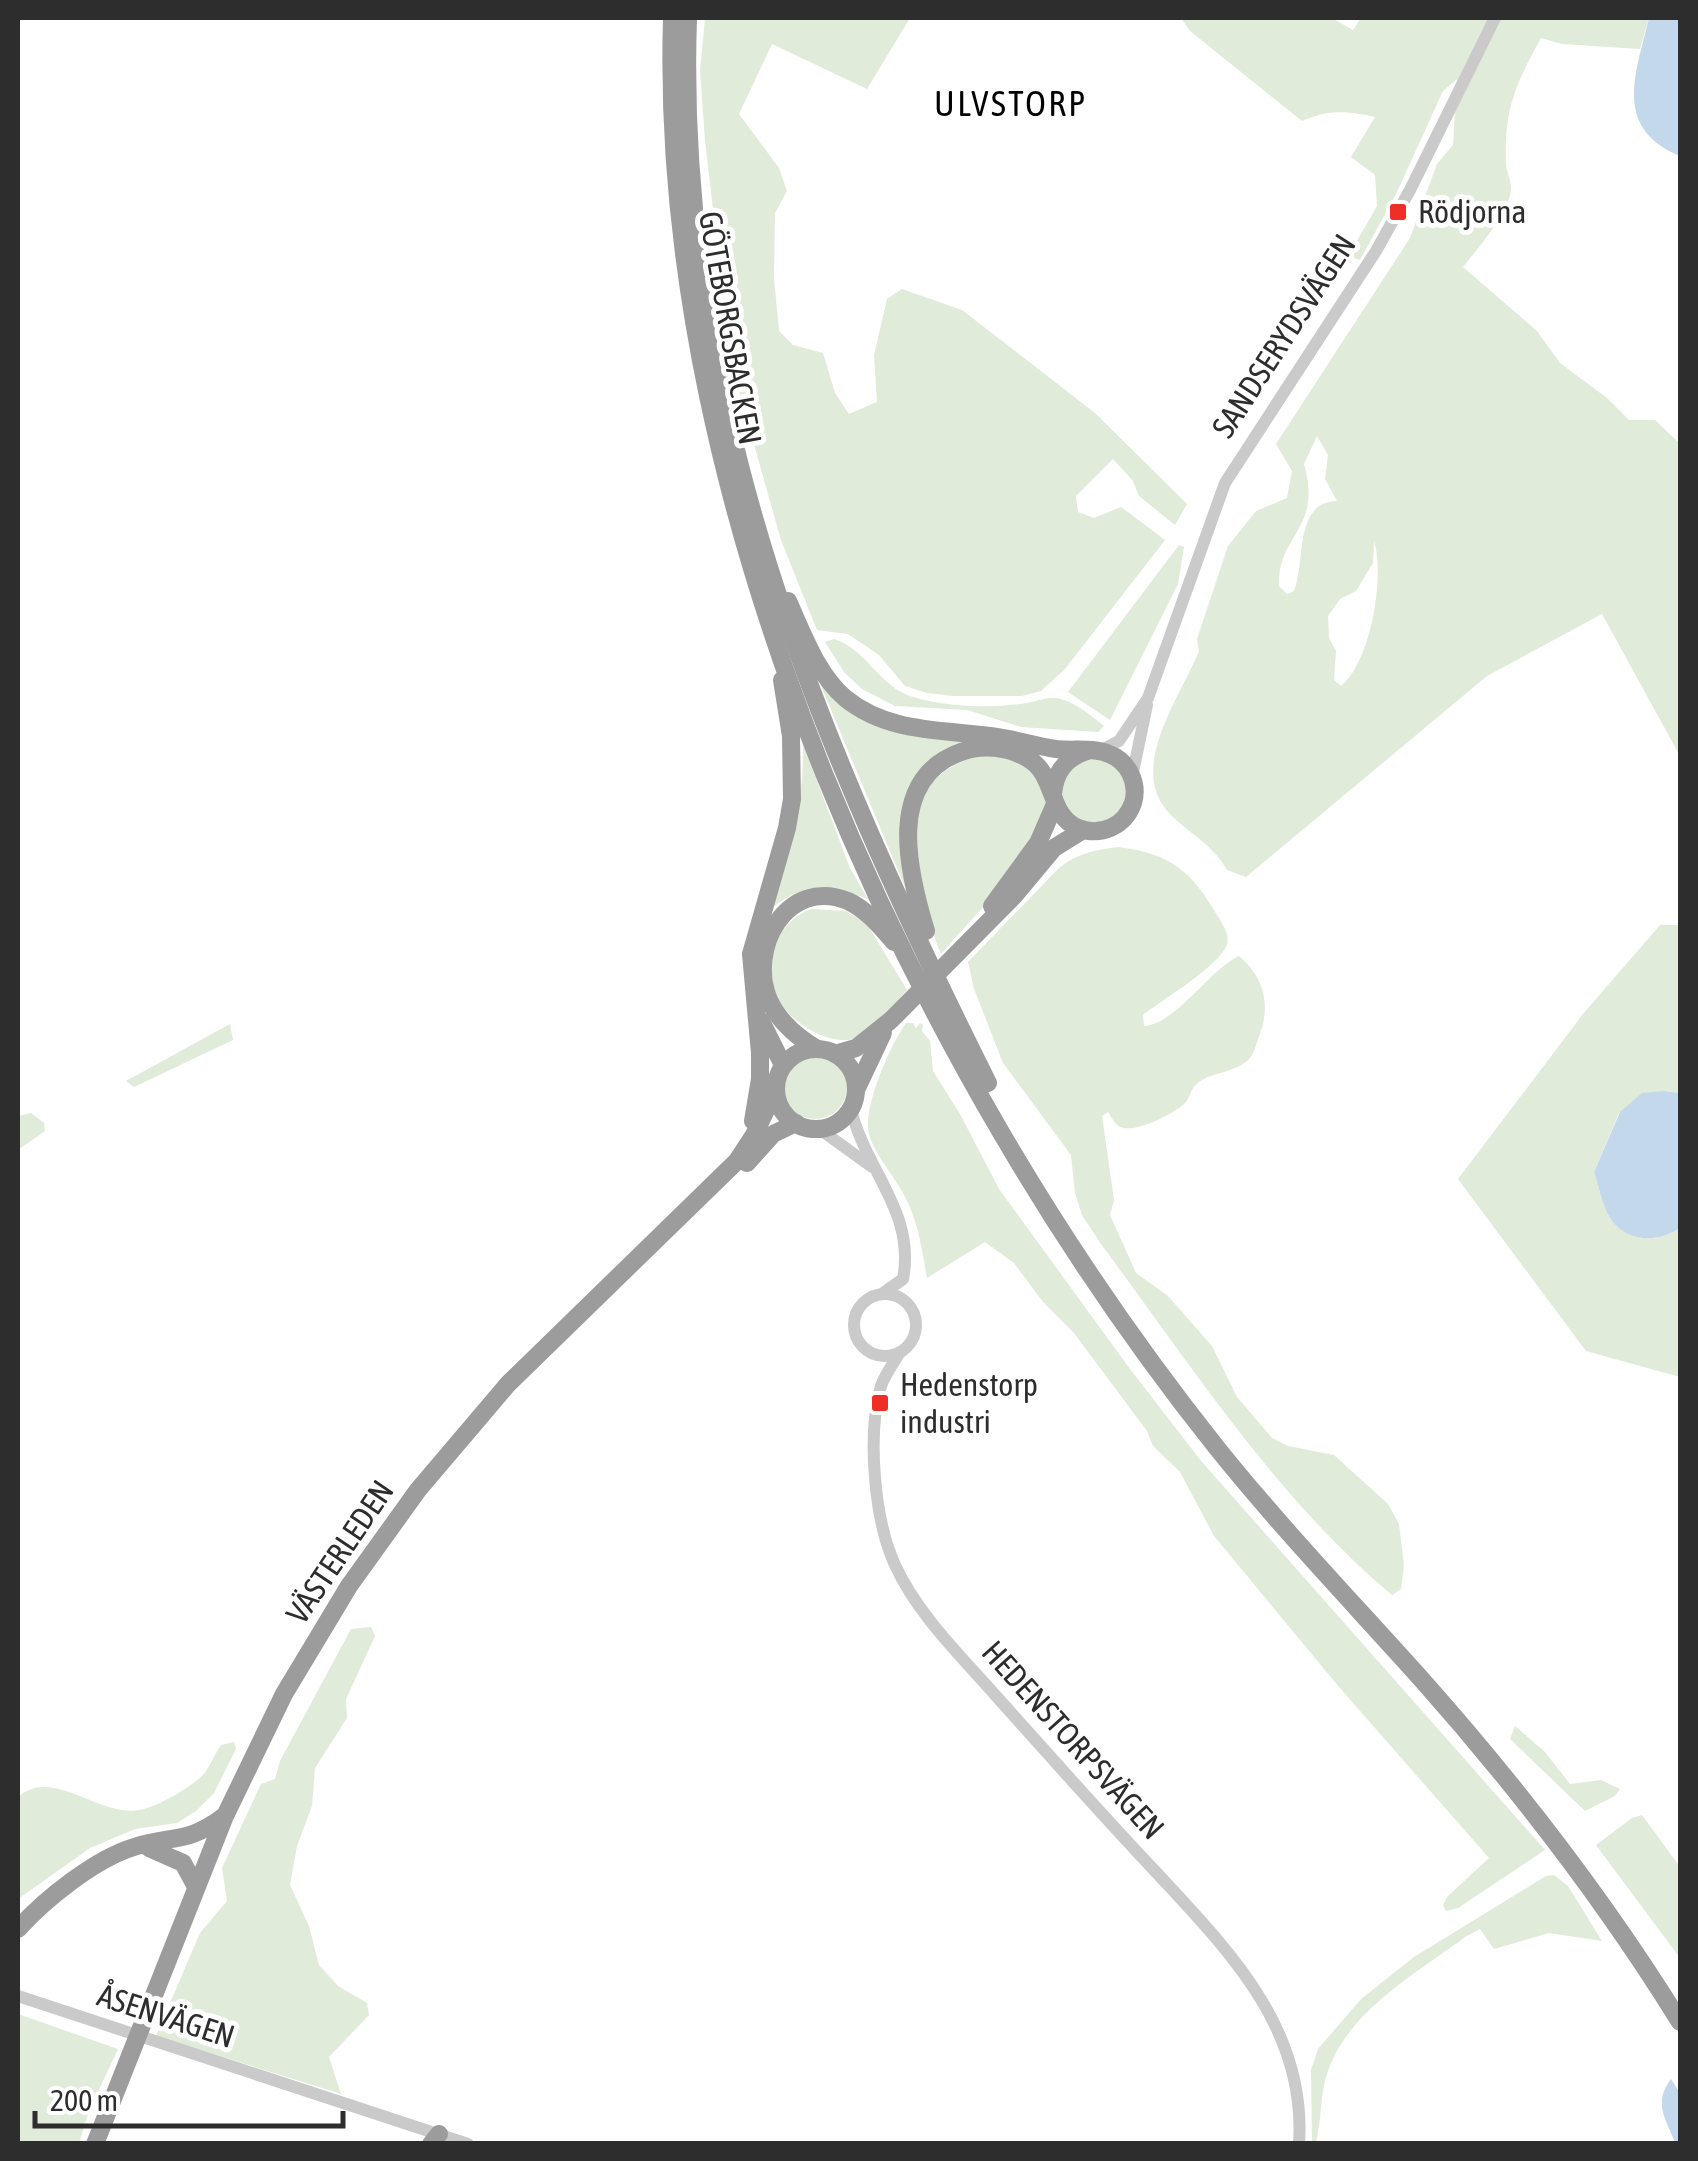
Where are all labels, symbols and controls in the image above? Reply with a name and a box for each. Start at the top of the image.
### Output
district label: ULVSTORP [934,83,1088,123]
place label: Rödjorna [1418,193,1526,230]
marker: Rödjorna [1387,201,1409,223]
street label: GÖTEBORGSBACKEN [692,208,769,447]
street label: SANDSERYDSVÄGEN [1204,227,1363,444]
place label: Hedenstorp industri [900,1366,1038,1440]
marker: Hedenstorp industri [869,1392,891,1414]
street label: VÄSTERLEDEN [278,1473,401,1630]
street label: HEDENSTORPSVÄGEN [975,1633,1172,1846]
street label: ÅSENVÄGEN [93,1976,239,2055]
scale bar [35,2066,342,2128]
text: 200 m [50,2083,118,2117]

